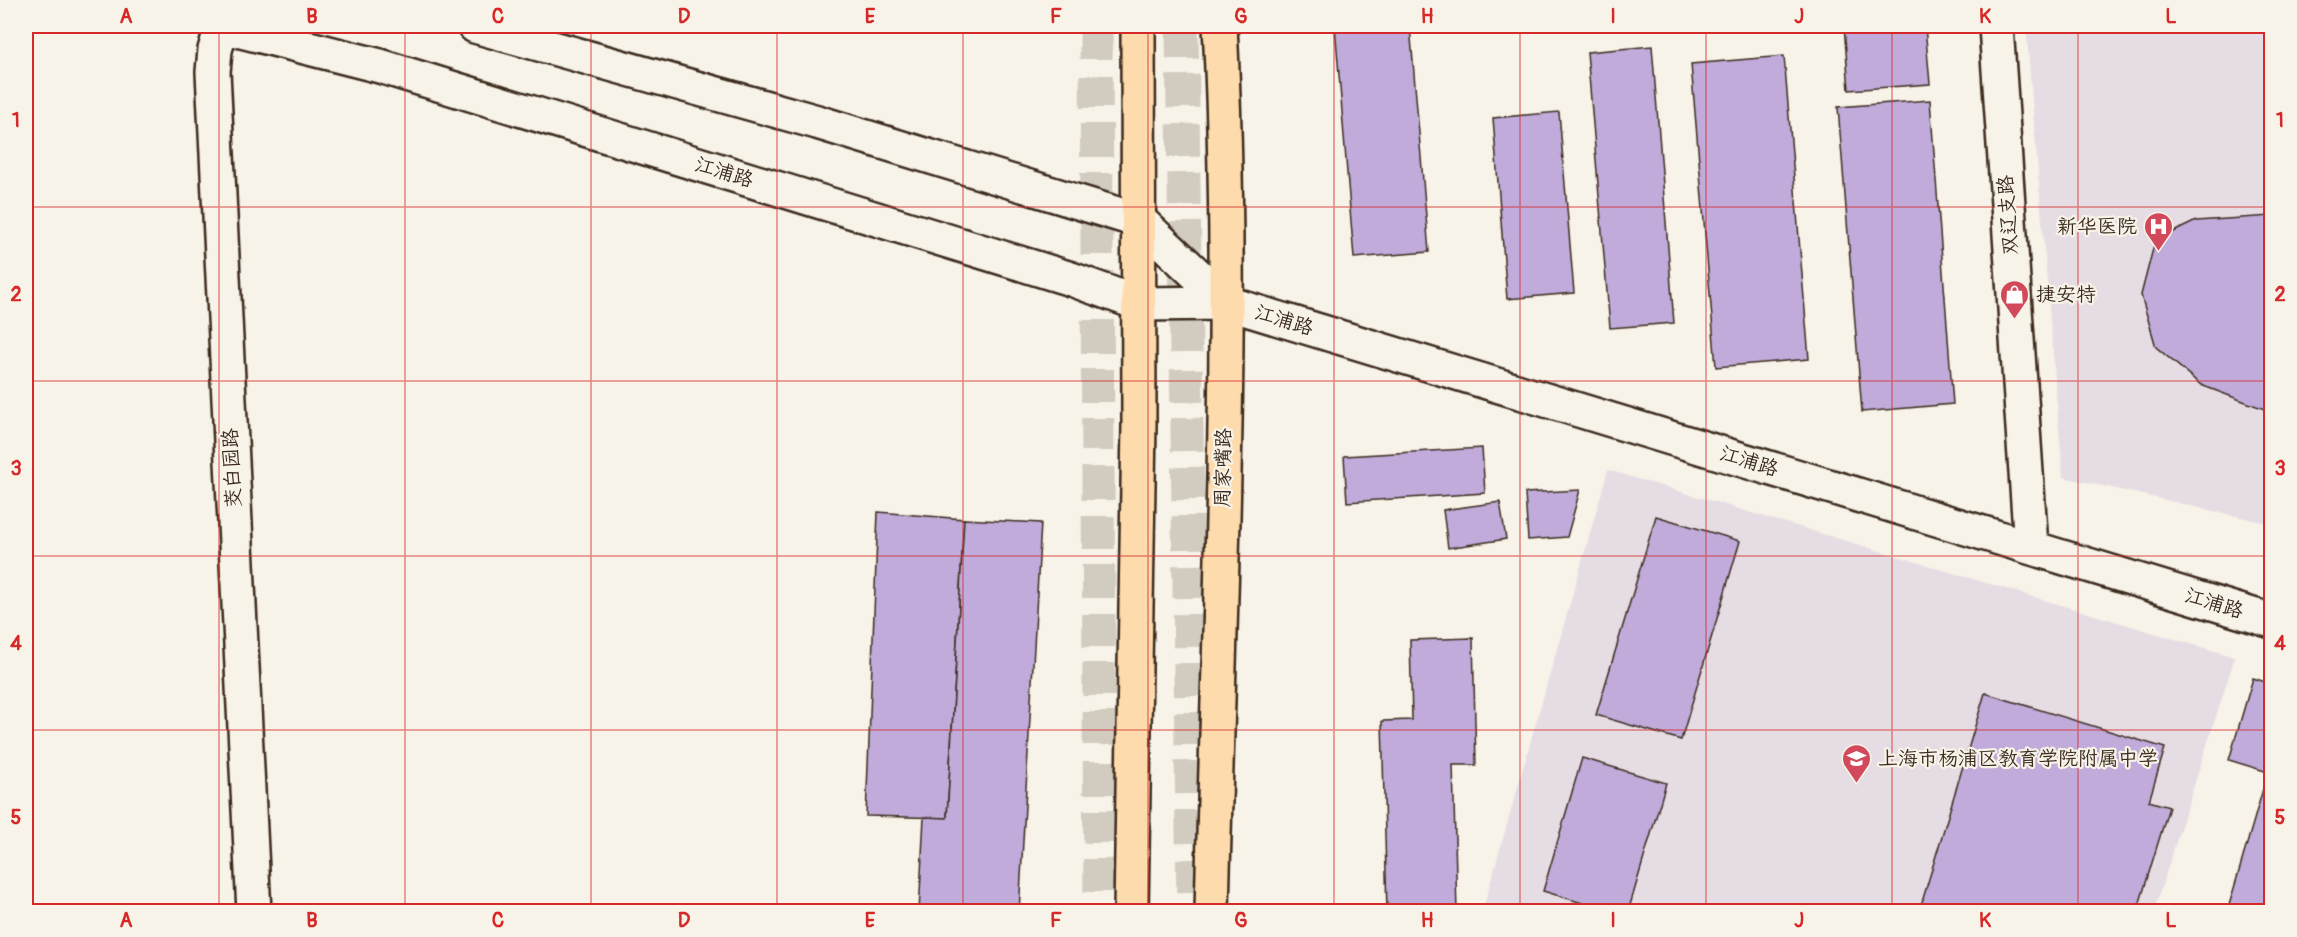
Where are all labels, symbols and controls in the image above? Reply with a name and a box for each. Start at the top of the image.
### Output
text: A [120,4,133,29]
text: B [306,4,318,29]
text: C [492,4,504,29]
text: D [678,4,691,29]
text: E [865,4,876,29]
text: F [1050,4,1062,29]
text: G [1234,4,1248,29]
text: H [1421,4,1434,29]
text: I [1610,4,1616,29]
text: J [1794,4,1804,29]
text: K [1979,4,1991,29]
text: L [2165,4,2177,29]
text: 1 [12,108,20,133]
text: 1 [2276,108,2284,133]
street label: 江浦路 [692,151,757,193]
street label: 双辽支路 [1993,173,2023,256]
hospital icon: 新华医院 [2142,210,2174,252]
place label: 新华医院 [2057,214,2137,239]
shop icon: 捷安特 [1999,278,2031,320]
text: 2 [10,282,22,307]
place label: 捷安特 [2036,282,2096,307]
text: 2 [2274,282,2286,307]
street label: 江浦路 [1252,299,1317,341]
street label: 茭白园路 [217,426,247,509]
street label: 周家嘴路 [1210,427,1236,508]
street label: 江浦路 [1717,440,1782,482]
text: 3 [10,456,22,481]
text: 3 [2274,456,2286,481]
street label: 江浦路 [2182,582,2247,624]
text: 4 [10,631,22,656]
text: 4 [2274,631,2286,656]
school or university icon: 上海市杨浦区教育学院附属中学 [1841,742,1873,784]
place label: 上海市杨浦区教育学院附属中学 [1878,746,2158,771]
text: 5 [11,805,22,830]
text: 5 [2275,805,2286,830]
text: A [120,908,133,933]
text: B [306,908,318,933]
text: C [492,908,504,933]
text: D [678,908,691,933]
text: E [865,908,876,933]
text: F [1050,908,1062,933]
text: G [1234,908,1248,933]
text: H [1421,908,1434,933]
text: I [1610,908,1616,933]
text: J [1794,908,1804,933]
text: K [1979,908,1991,933]
text: L [2165,908,2177,933]

